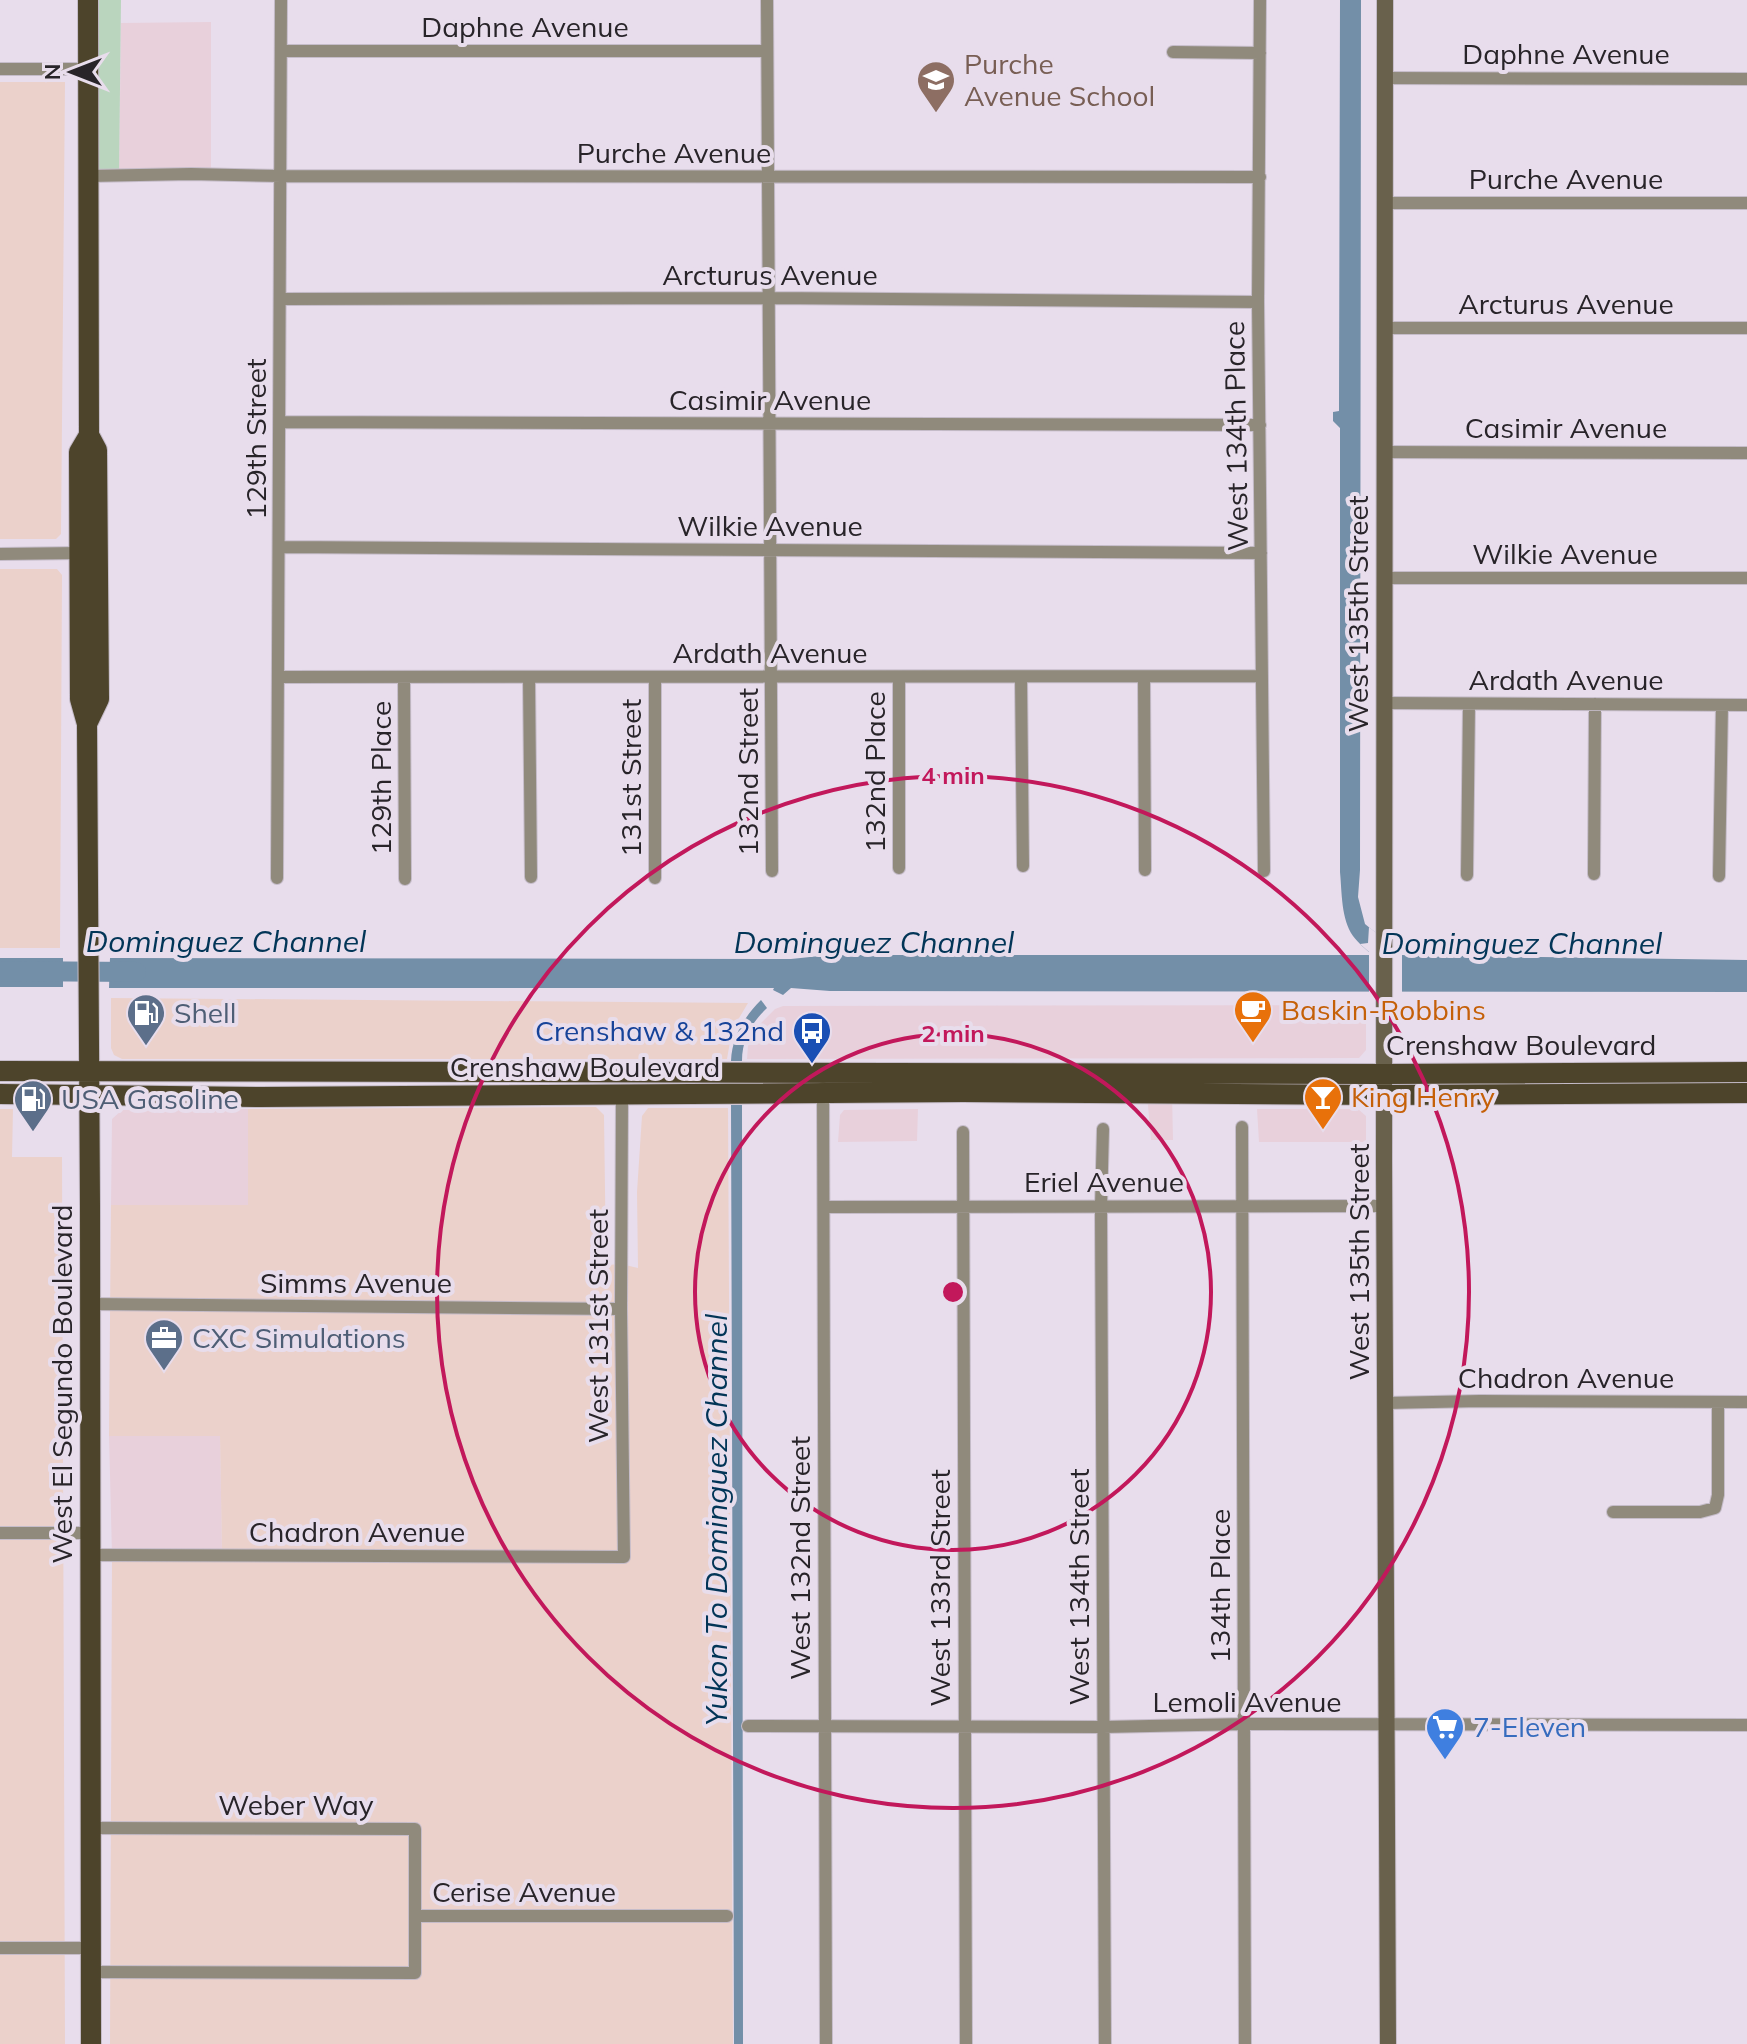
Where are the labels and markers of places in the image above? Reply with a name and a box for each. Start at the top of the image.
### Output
place label: Purche Avenue School [964,46,1155,113]
school or university icon: Purche Avenue School [915,59,957,114]
cafe icon: Baskin-Robbins [1232,989,1274,1044]
fuel station icon: Shell [125,992,167,1047]
place label: Baskin-Robbins [1281,992,1486,1027]
place label: Shell [174,995,236,1030]
bus stop icon: Crenshaw & 132nd [791,1010,833,1065]
place label: Crenshaw & 132nd [535,1013,784,1048]
bar icon: King Henry [1302,1076,1344,1131]
fuel station icon: USA Gasoline [12,1078,54,1133]
place label: King Henry [1351,1079,1495,1114]
place label: USA Gasoline [61,1081,239,1116]
centre of rings [939,1278,967,1306]
office icon: CXC Simulations [143,1317,185,1372]
place label: CXC Simulations [192,1320,406,1355]
supermarket icon: 7-Eleven [1424,1706,1466,1761]
place label: 7-Eleven [1473,1709,1586,1744]

